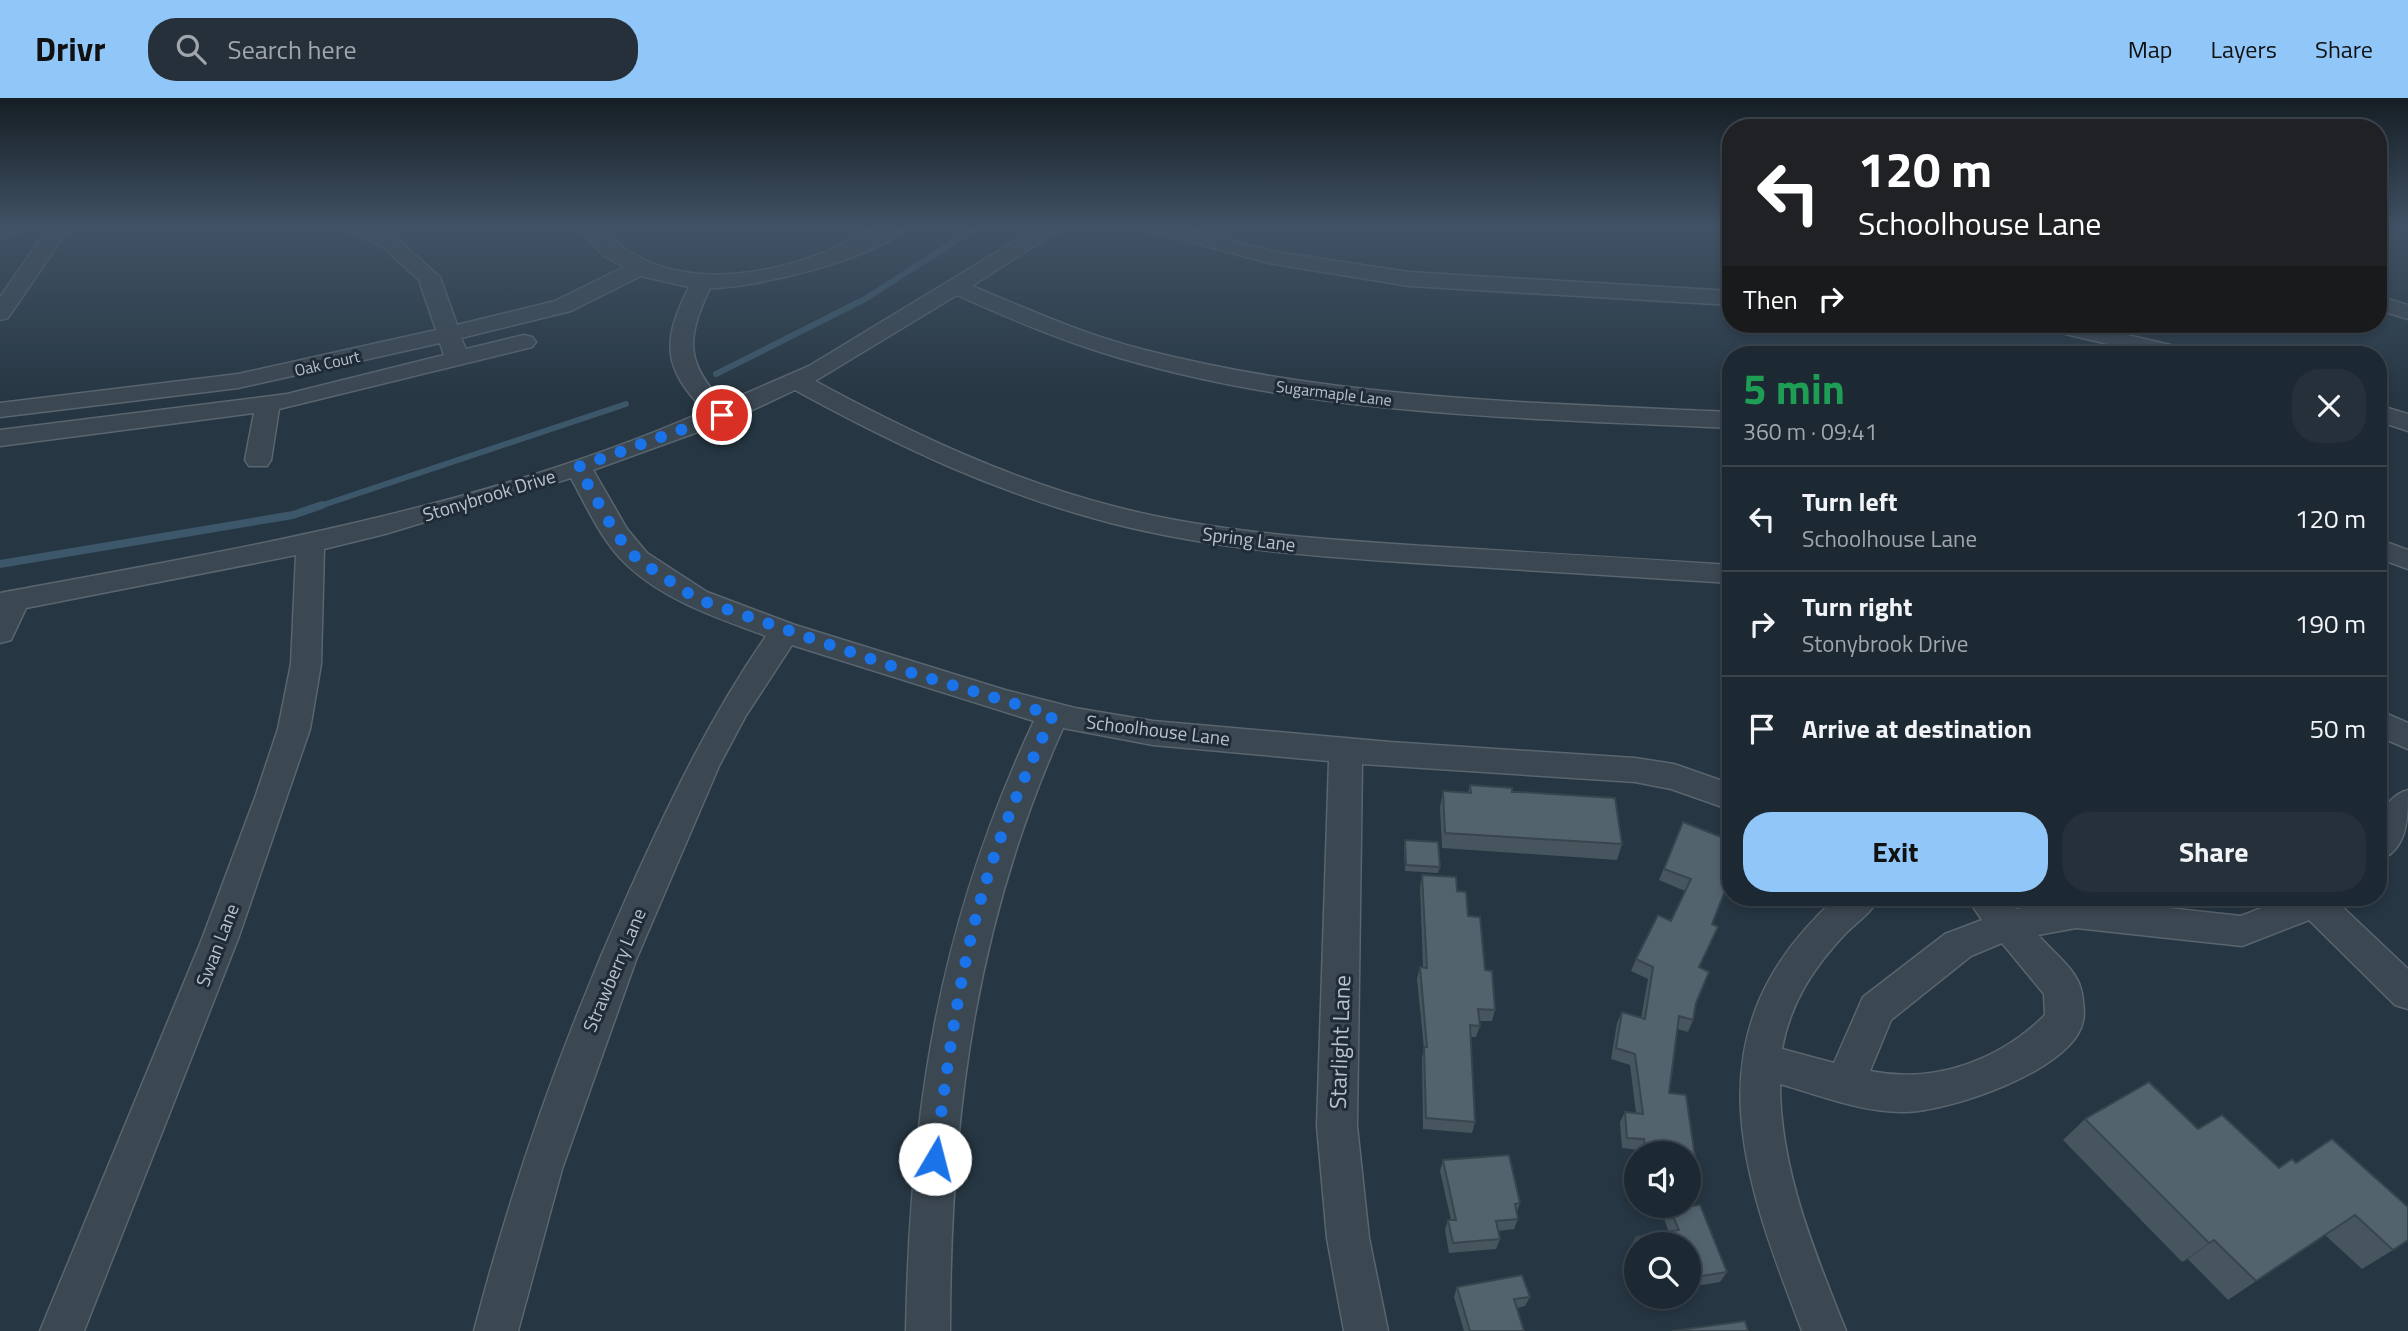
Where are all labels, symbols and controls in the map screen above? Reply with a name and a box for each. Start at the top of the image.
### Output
search box [148,18,638,81]
text: Drivr [35,24,106,74]
icon: search [172,30,210,68]
text: Search here [228,30,357,69]
text: Map [2128,31,2173,67]
text: Layers [2211,31,2277,67]
text: Share [2315,31,2373,67]
text: 120 m [1858,131,1992,206]
icon: left [1743,147,1834,238]
text: Schoolhouse Lane [1858,199,2102,247]
text: Then [1743,280,1798,319]
icon: right [1812,280,1850,318]
street label: Oak Court [292,344,362,382]
text: 5 min [1743,356,1845,420]
button: close [2292,369,2366,443]
street label: Sugarmaple Lane [1275,374,1393,412]
pin [692,385,752,445]
icon: arrive [703,396,741,434]
text: 360 m · 09:41 [1743,414,1878,449]
street label: Stonybrook Drive [419,461,559,528]
text: Turn left [1802,482,1897,521]
text: 120 m [2295,499,2366,538]
icon: left [1743,500,1781,538]
street label: Spring Lane [1201,518,1297,559]
text: Schoolhouse Lane [1802,521,1977,556]
text: Turn right [1802,587,1913,626]
text: 190 m [2295,604,2366,643]
icon: right [1743,605,1781,643]
text: Stonybrook Drive [1802,626,1968,661]
street label: Schoolhouse Lane [1085,706,1232,753]
text: Arrive at destination [1802,709,2032,748]
text: 50 m [2309,709,2366,748]
icon: arrive [1743,710,1781,748]
button: Exit [1743,812,2048,892]
button: Share [2062,812,2366,892]
street label: Swan Lane [187,899,246,991]
street label: Strawberry Lane [574,903,653,1036]
street label: Starlight Lane [1320,974,1359,1110]
position arrow [898,1122,972,1196]
map controls [1624,1141,1701,1309]
button: sound [1624,1141,1701,1218]
button: search [1624,1232,1701,1309]

